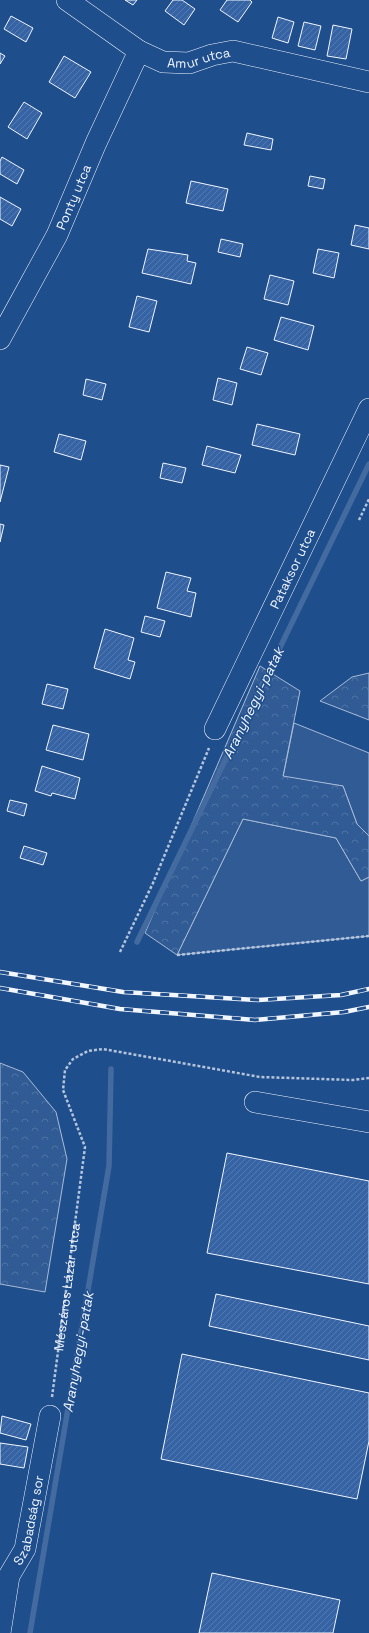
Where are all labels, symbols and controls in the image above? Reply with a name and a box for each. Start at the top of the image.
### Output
street label: Amur utca [167,43,232,72]
street label: Ponty utca [52,161,95,232]
street label: Pataksor utca [266,525,319,612]
water label: Aranyhegyi-patak [218,643,288,762]
street label: Mészáros Lázár utca [50,1221,83,1352]
water label: Aranyhegyi-patak [59,1289,98,1414]
street label: Szabadság sor [9,1474,47,1568]

